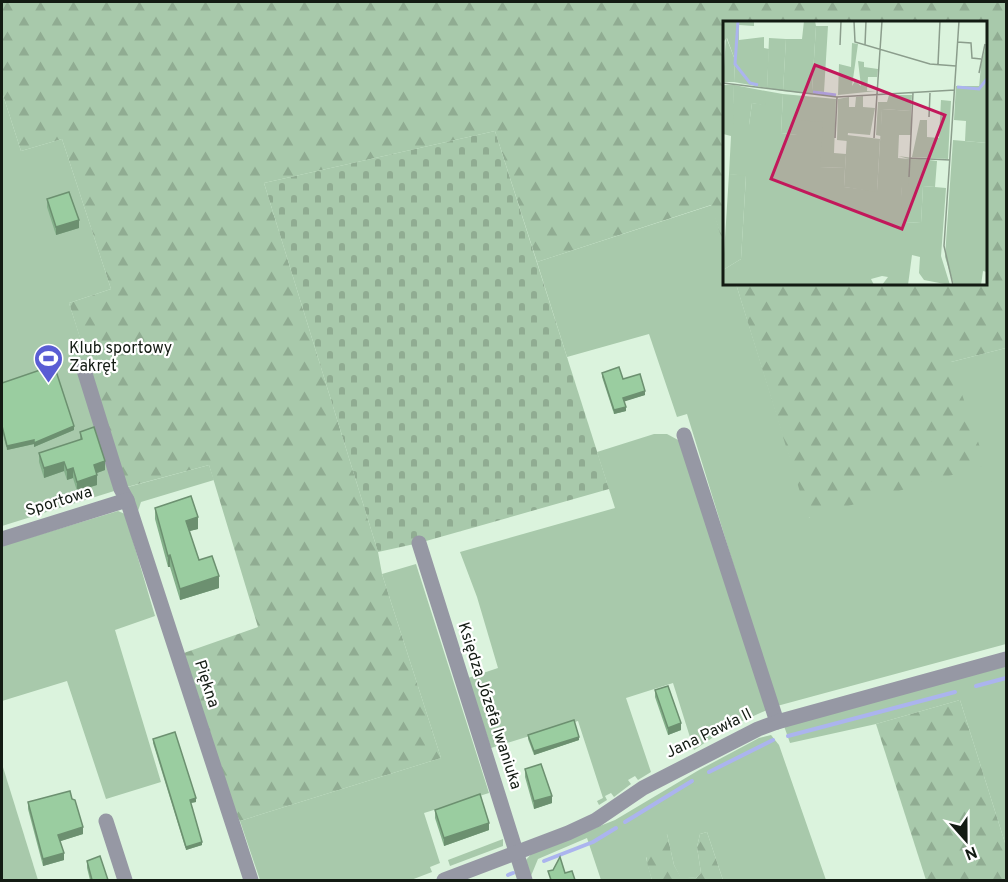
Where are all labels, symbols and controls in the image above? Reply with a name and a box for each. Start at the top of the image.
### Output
inset map [723,21,987,285]
place label: Klub sportowy Zakręt [69,339,172,377]
sports icon: Klub sportowy Zakręt [32,342,64,384]
street label: Sportowa [23,482,95,522]
street label: Księdza Józefa Iwaniuka [453,620,525,792]
street label: Piękna [189,658,223,710]
street label: Jana Pawła II [663,705,755,763]
north arrow [936,810,996,870]
text: N [962,841,980,864]

